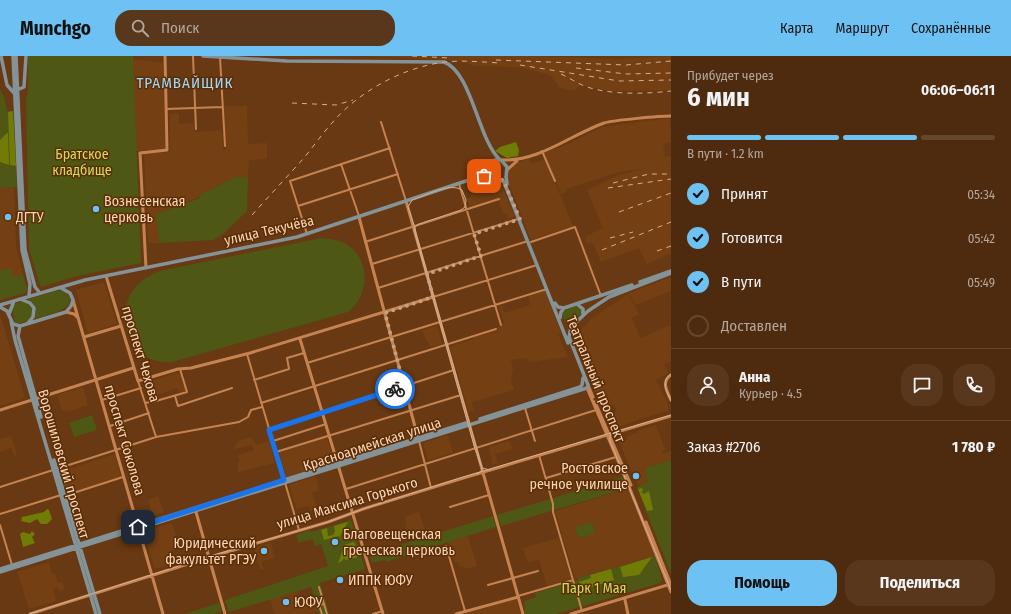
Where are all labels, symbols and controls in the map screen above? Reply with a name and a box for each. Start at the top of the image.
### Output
search box [115,10,395,46]
text: Munchgo [20,17,91,40]
icon: search [129,17,151,39]
text: Поиск [161,19,199,37]
text: Карта [780,20,813,37]
text: Маршрут [835,20,889,37]
text: Сохранённые [911,20,991,37]
text: Прибудет через [687,68,774,83]
district label: ТРАМВАЙЩИК [136,74,234,92]
text: 06:06–06:11 [921,81,995,99]
text: 6 мин [687,82,750,113]
park label: Братское кладбище [52,146,112,179]
text: В пути · 1.2 km [687,146,764,161]
pin [467,159,501,193]
icon: bag [473,165,495,187]
icon: check [687,183,709,205]
text: Принят [721,185,768,203]
text: 05:34 [967,187,995,202]
place label: Вознесенская церковь [104,193,186,226]
marker: Вознесенская церковь [91,204,101,214]
place label: ДГТУ [15,209,44,226]
marker: ДГТУ [3,212,13,222]
street label: улица Текучёва [223,212,316,249]
icon: check [687,227,709,249]
text: Готовится [721,229,783,247]
text: 05:42 [968,231,995,246]
icon: check [687,271,709,293]
text: В пути [721,273,762,291]
text: 05:49 [967,275,995,290]
street label: проспект Чехова [118,304,163,404]
street label: Театральный проспект [562,313,629,445]
text: Доставлен [721,317,787,335]
button: person [687,364,729,406]
button: chat [901,364,943,406]
button: phone [953,364,995,406]
text: Анна [739,368,771,386]
courier [375,369,415,409]
icon: bike [384,378,406,400]
street label: проспект Соколова [101,383,148,498]
text: Курьер · 4.5 [739,386,802,401]
street label: Ворошиловский проспект [34,387,93,541]
street label: Красноармейская улица [301,414,443,475]
text: Заказ #2706 [687,438,760,456]
text: 1 780 ₽ [952,438,995,456]
place label: Ростовское речное училище [529,460,628,493]
marker: Ростовское речное училище [631,471,641,481]
street label: улица Максима Горького [275,474,420,533]
pin [121,510,155,544]
icon: home [127,516,149,538]
place label: Благовещенская греческая церковь [343,526,456,559]
place label: Юридический факультет РГЭУ [165,535,256,568]
marker: Благовещенская греческая церковь [330,537,340,547]
marker: Юридический факультет РГЭУ [259,546,269,556]
button: Помощь [687,560,837,606]
button: Поделиться [845,560,995,606]
place label: ИППК ЮФУ [348,572,413,589]
marker: ИППК ЮФУ [335,575,345,585]
park label: Парк 1 Мая [561,580,627,597]
place label: ЮФУ [294,594,323,611]
marker: ЮФУ [281,597,291,607]

